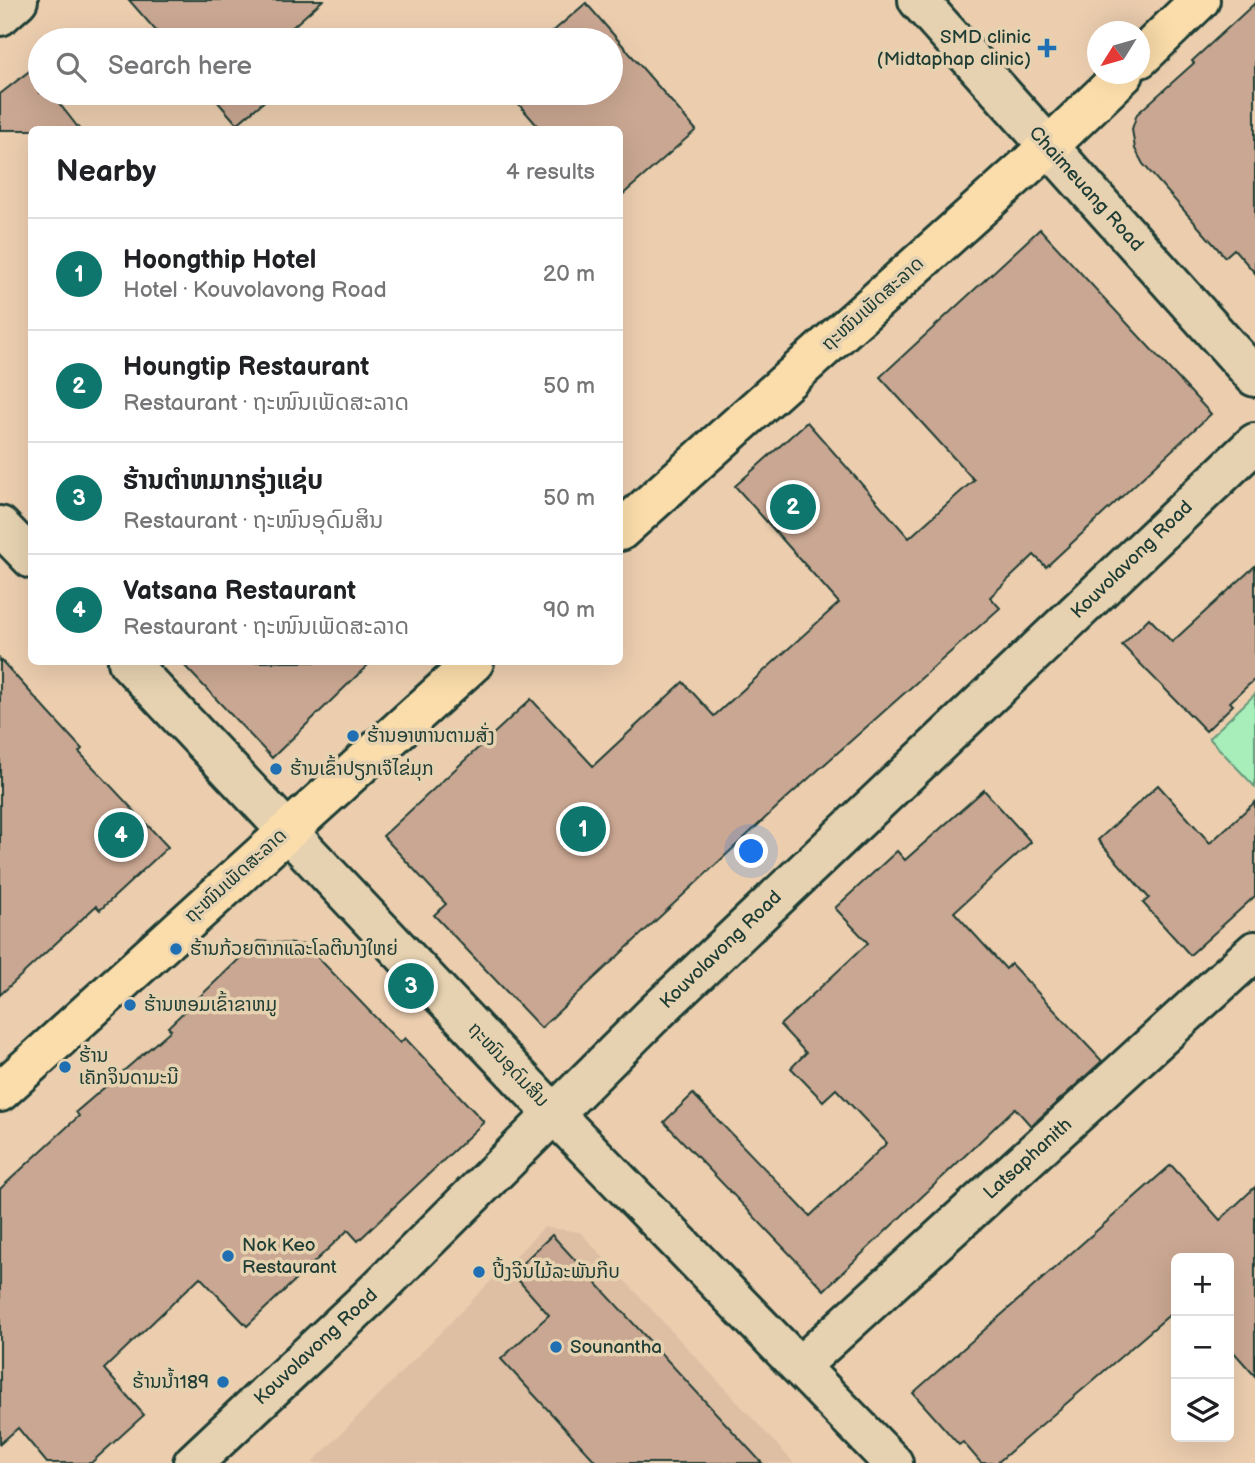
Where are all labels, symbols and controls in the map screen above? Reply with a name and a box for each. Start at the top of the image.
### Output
north arrow [1087,21,1150,84]
place label: SMD clinic (Midtaphap clinic) [877,26,1031,71]
search box [28,28,623,105]
marker: SMD clinic (Midtaphap clinic) [1037,38,1057,58]
icon: search [52,48,90,86]
text: Search here [108,51,252,82]
street label: Chaimeuang Road [1024,122,1148,256]
text: Nearby [56,154,156,190]
text: 4 results [506,158,595,186]
text: Hoongthip Hotel [123,245,316,276]
street label: ຖະໜົນເພັດສະລາດ [817,252,929,356]
text: 1 [74,260,84,288]
text: 20 m [543,260,595,288]
text: Hotel · Kouvolavong Road [123,276,387,304]
text: Houngtip Restaurant [123,352,369,383]
text: 2 [72,372,86,400]
text: 50 m [543,372,595,400]
text: Restaurant · ຖະໜົນເພັດສະລາດ [123,389,409,417]
text: ຮ້ານຕຳຫມາກຮຸ່ງແຊ່ບ [123,466,323,497]
pin: 2 [770,481,816,533]
text: 3 [72,484,86,512]
text: 50 m [543,484,595,512]
street label: Kouvolavong Road [1066,496,1198,624]
text: Restaurant · ຖະໜົນອຸດົມສິນ [123,507,383,535]
text: Vatsana Restaurant [123,576,356,607]
text: 4 [72,596,86,624]
text: 90 m [543,596,595,624]
text: Restaurant · ຖະໜົນເພັດສະລາດ [123,613,409,641]
place label: ຮ້ານອາຫານຕາມສັ່ງ [367,722,495,748]
marker: ຮ້ານອາຫານຕາມສັ່ງ [345,728,361,744]
place label: ຮ້ານເຂົ້າປຽກເຈ໊ໄຂ່ມຸກ [290,754,434,781]
marker: ຮ້ານເຂົ້າປຽກເຈ໊ໄຂ່ມຸກ [268,761,284,777]
pin: 1 [560,803,606,855]
pin: 4 [98,809,144,861]
street label: ຖະໜົນເພັດສະລາດ [180,824,292,928]
your location [734,834,768,868]
street label: Kouvolavong Road [655,886,787,1014]
place label: ຮ້ານກ້ວຍຕາກແລະໂລຕີນາງໃຫຍ່ [190,937,398,961]
marker: ຮ້ານກ້ວຍຕາກແລະໂລຕີນາງໃຫຍ່ [168,941,184,957]
pin: 3 [388,960,434,1012]
place label: ຮ້ານຫອມເຂົ້າຂາຫມູ [144,990,277,1017]
marker: ຮ້ານຫອມເຂົ້າຂາຫມູ [122,997,138,1013]
street label: ຖະໜົນອຸດົມສິນ [463,1017,554,1112]
place label: ຮ້ານ ເຄັກຈິນດາມະນີ [79,1045,179,1090]
marker: ຮ້ານ ເຄັກຈິນດາມະນີ [57,1059,73,1075]
street label: Latsaphanith [979,1113,1077,1205]
place label: Nok Keo Restaurant [242,1234,337,1279]
marker: Nok Keo Restaurant [220,1248,236,1264]
map controls [1171,1253,1234,1442]
button: + [1171,1253,1234,1316]
place label: ປີ້ງຈີນໄມ້ລະພັນກີບ [492,1256,620,1284]
marker: ປີ້ງຈີນໄມ້ລະພັນກີບ [471,1264,487,1280]
street label: Kouvolavong Road [250,1284,382,1410]
button: − [1171,1316,1234,1379]
place label: Sounantha [570,1336,662,1359]
marker: Sounantha [548,1339,564,1355]
place label: ຮ້ານນໍ້າ189 [132,1367,209,1394]
marker: ຮ້ານນໍ້າ189 [215,1374,231,1390]
button: layers [1171,1379,1234,1442]

